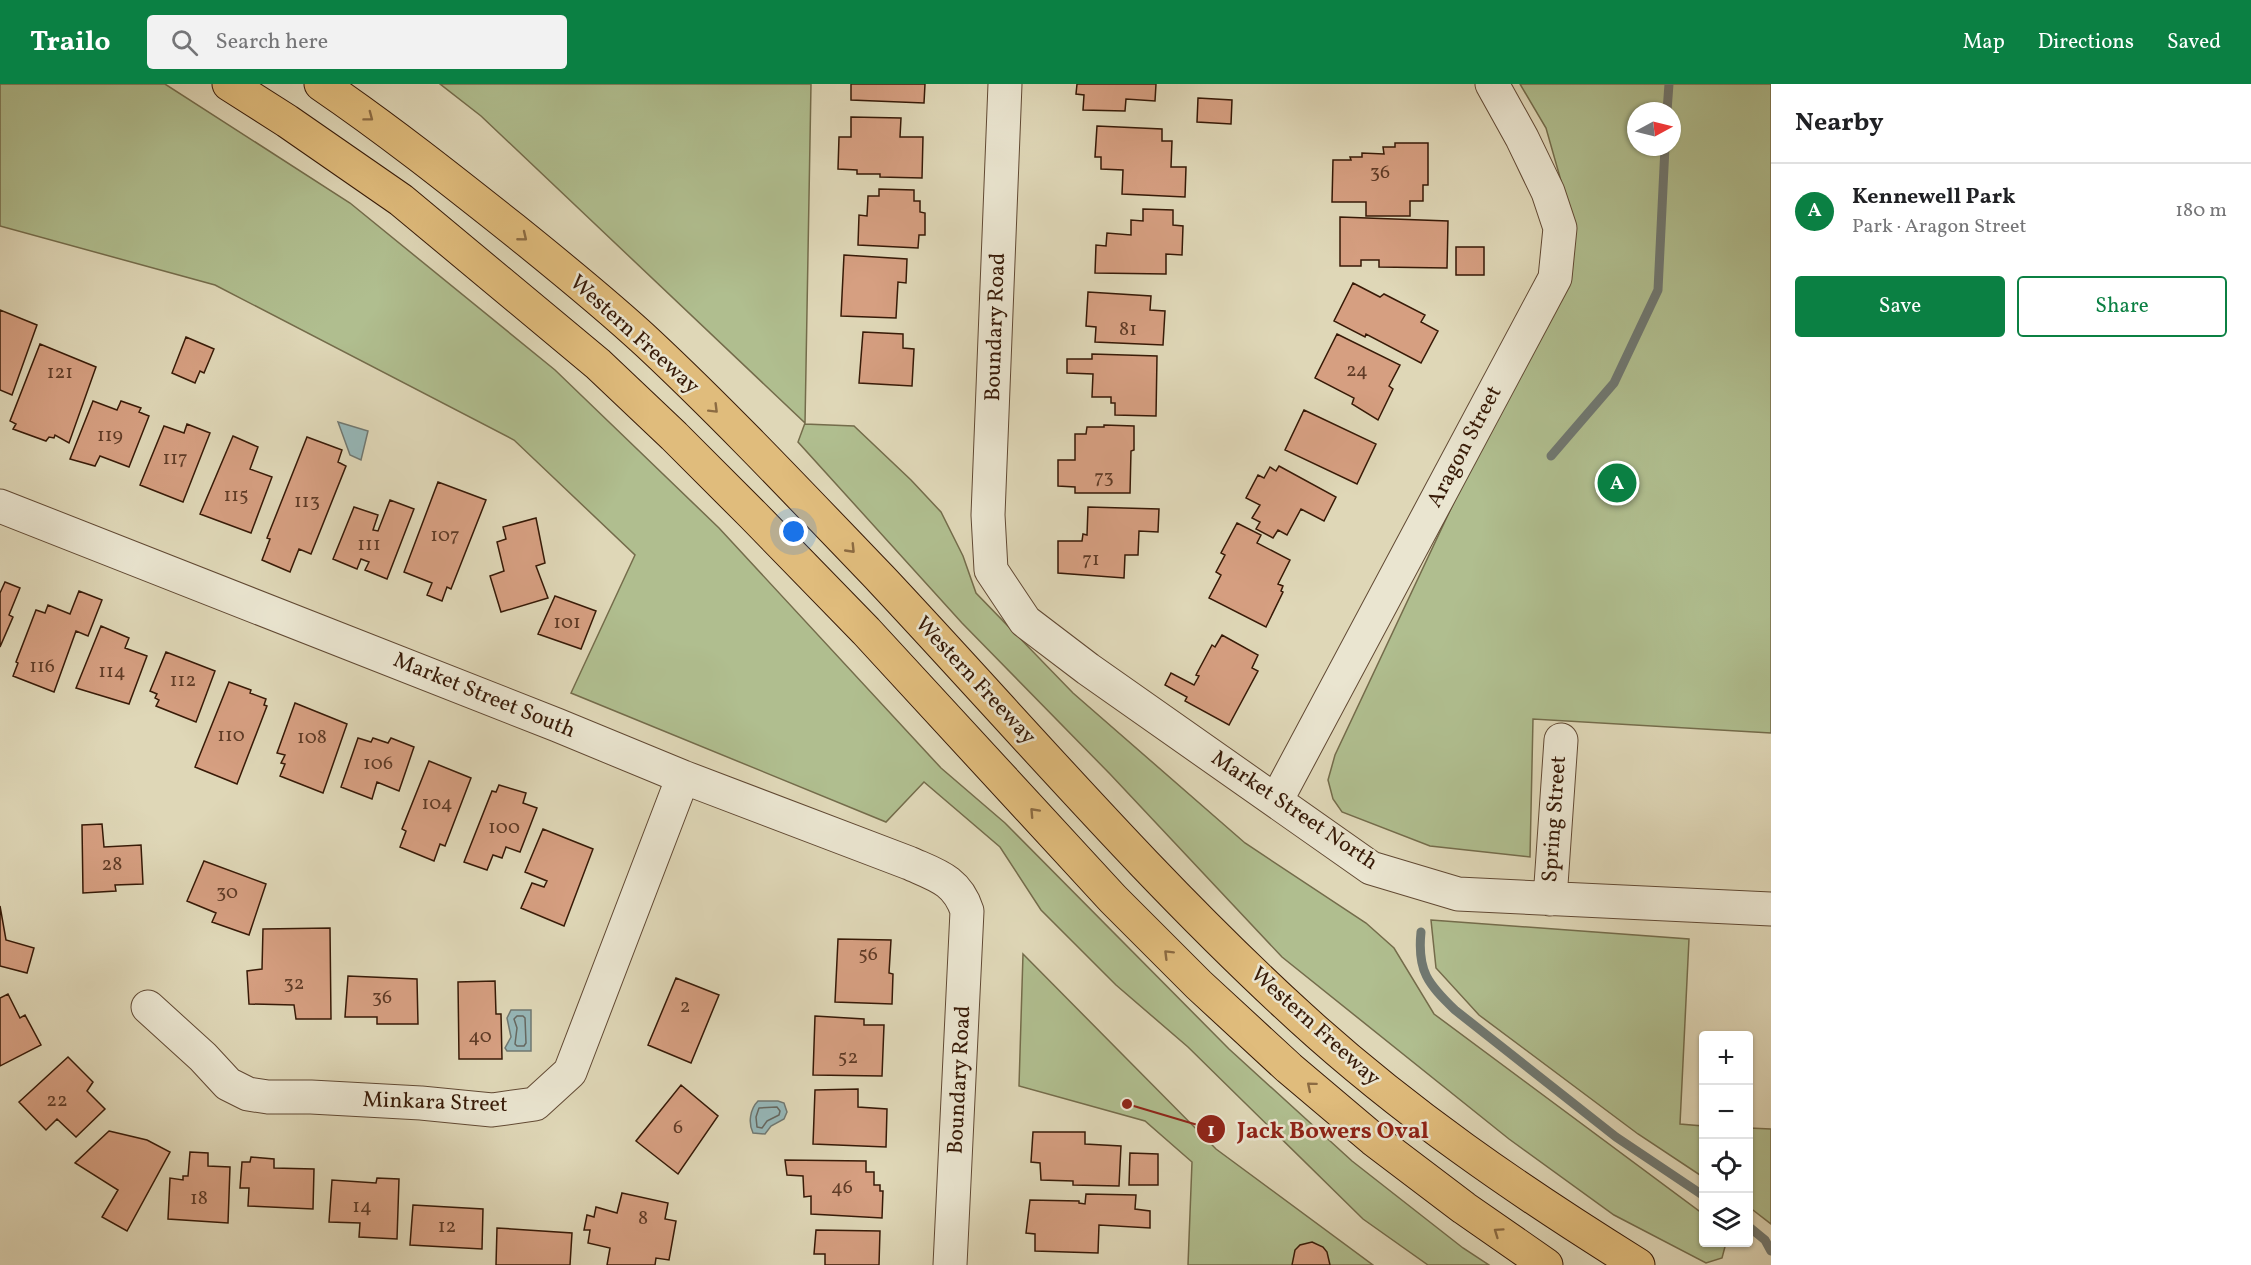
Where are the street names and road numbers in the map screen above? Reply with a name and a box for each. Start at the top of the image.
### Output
street label: Boundary Road [978,252,1014,402]
street label: Western Freeway [562,268,706,402]
street label: Aragon Street [1420,380,1510,513]
street label: Western Freeway [907,610,1043,752]
street label: Market Street South [388,645,580,747]
street label: Market Street North [1204,744,1384,878]
street label: Spring Street [1535,754,1575,883]
street label: Western Freeway [1243,960,1387,1094]
street label: Boundary Road [941,1005,979,1155]
street label: Minkara Street [362,1085,508,1121]

